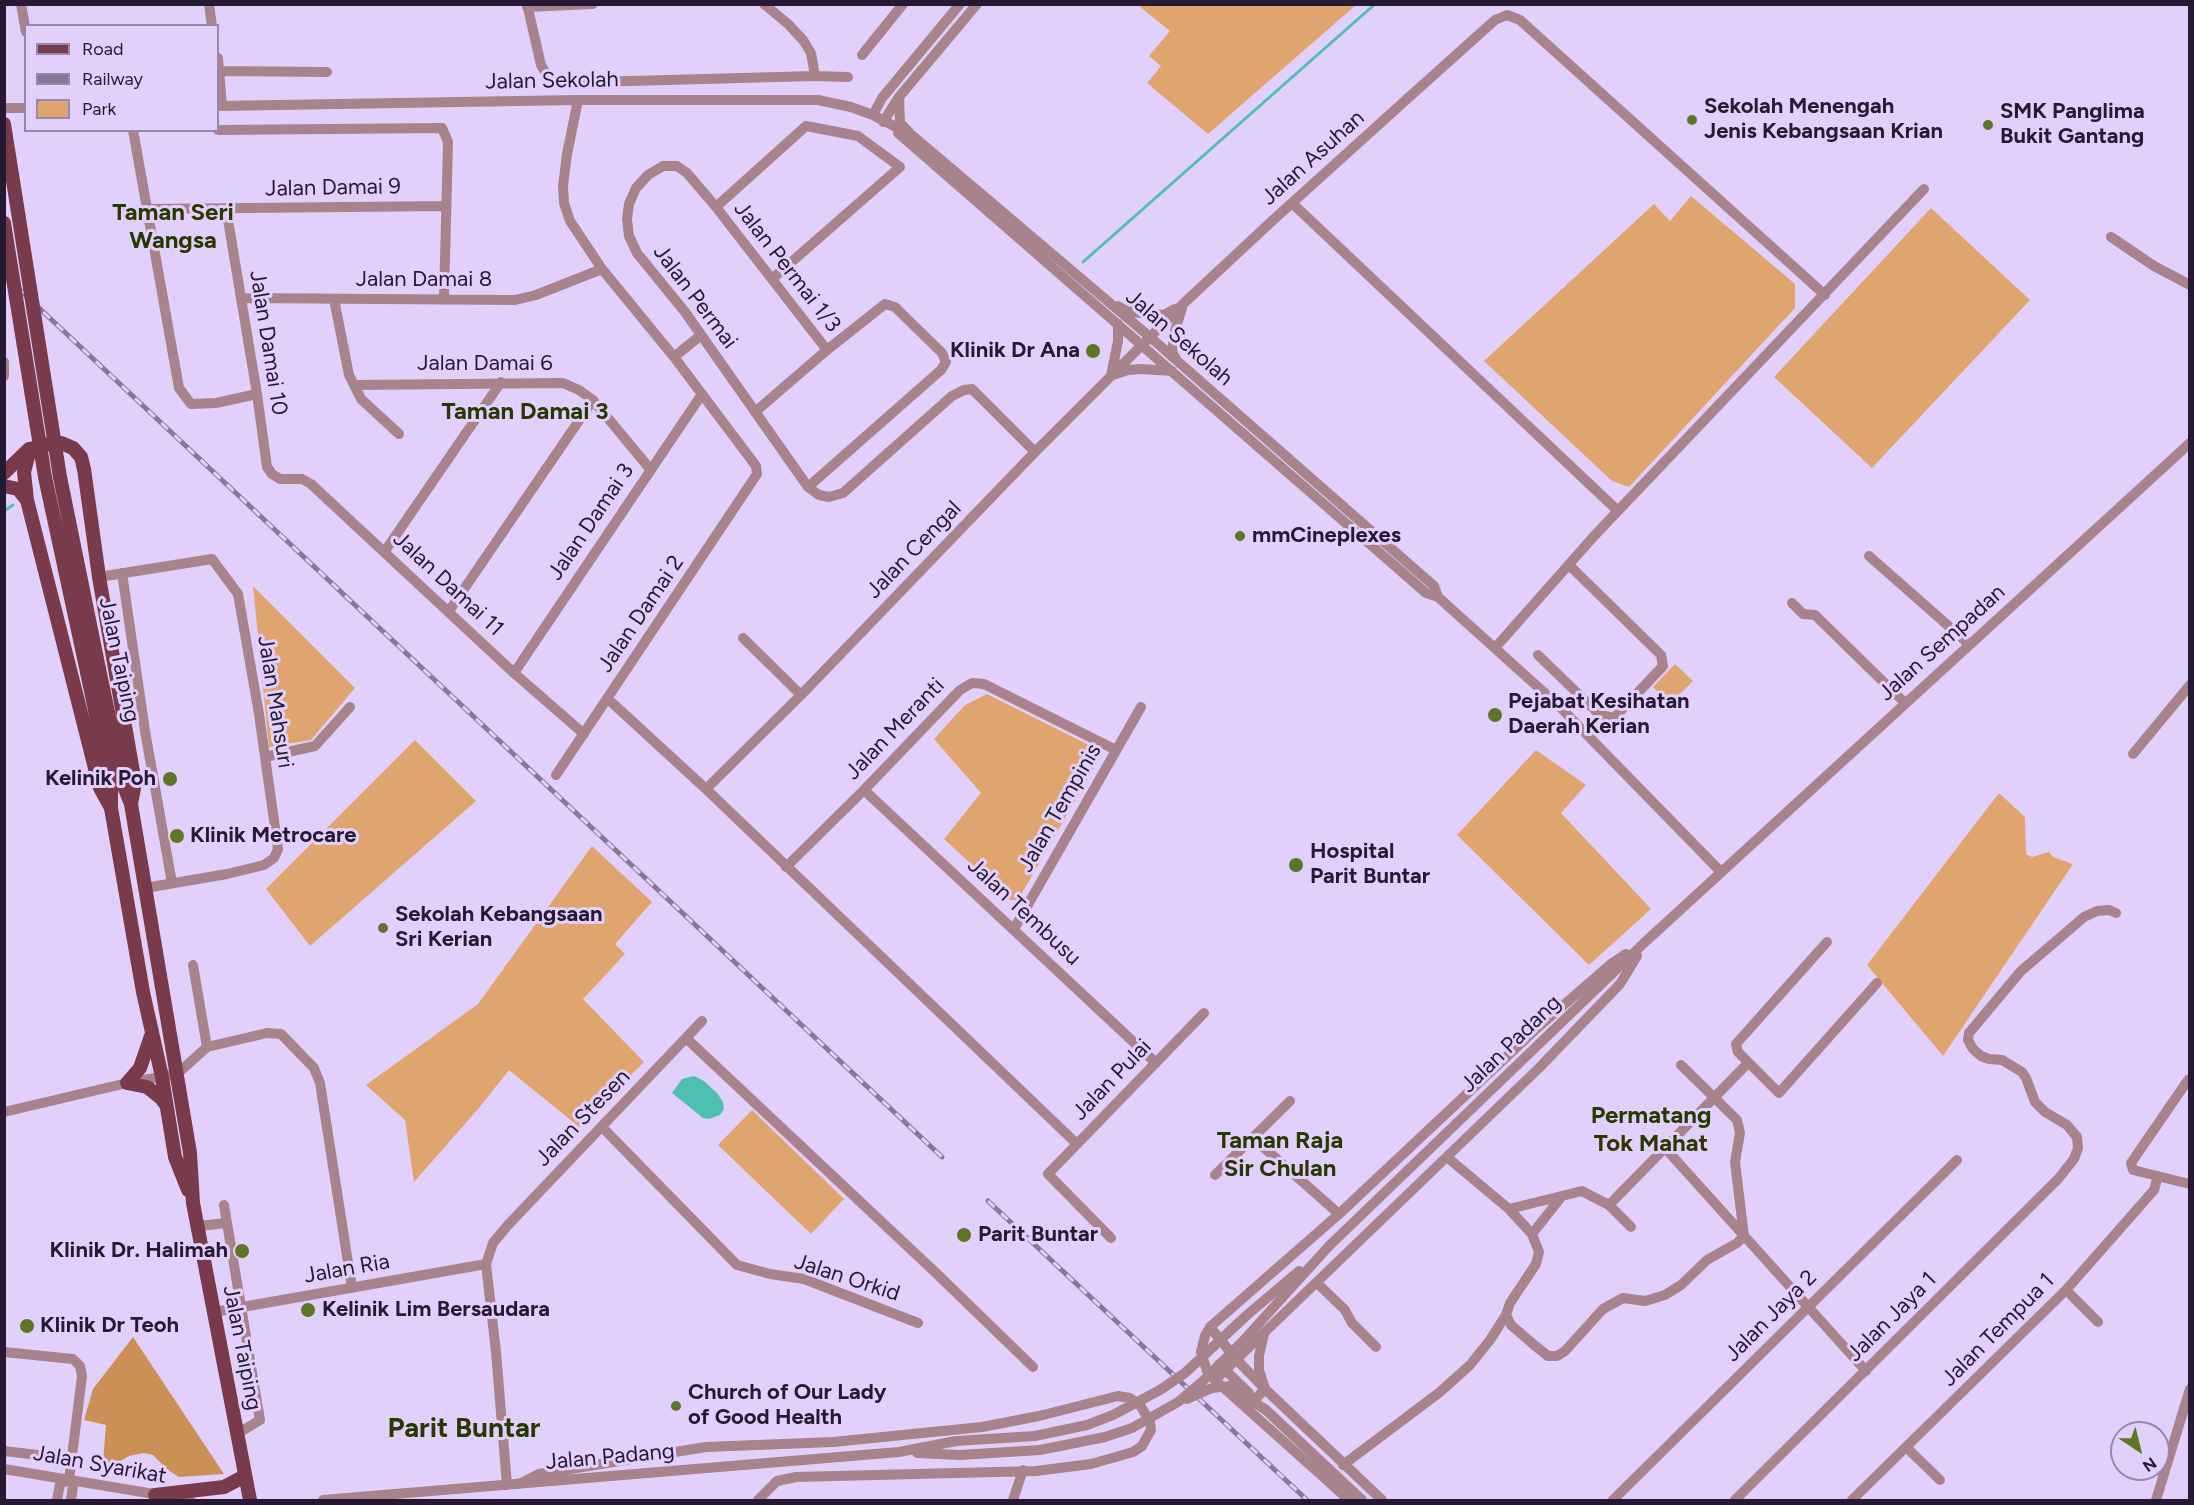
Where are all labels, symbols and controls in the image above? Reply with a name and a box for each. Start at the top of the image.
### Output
legend [24,24,219,132]
text: Road [82,38,123,60]
street label: Jalan Sekolah [485,67,619,95]
text: Railway [82,68,143,90]
place label: Sekolah Menengah Jenis Kebangsaan Krian [1704,94,1943,146]
text: Park [82,98,116,120]
place label: SMK Panglima Bukit Gantang [2000,99,2145,150]
street label: Jalan Asuhan [1256,105,1370,211]
marker: Sekolah Menengah Jenis Kebangsaan Krian [1685,113,1699,127]
marker: SMK Panglima Bukit Gantang [1981,118,1995,132]
street label: Jalan Damai 9 [265,174,401,202]
street label: Jalan Permai 1/3 [728,196,846,338]
district label: Taman Seri Wangsa [112,199,234,255]
street label: Jalan Permai [647,240,743,354]
street label: Jalan Damai 8 [356,267,492,293]
street label: Jalan Damai 10 [244,269,292,417]
street label: Jalan Sekolah [1120,284,1238,392]
place label: Klinik Dr Ana [950,338,1080,364]
marker: Klinik Dr Ana [1084,342,1102,360]
street label: Jalan Damai 6 [417,351,553,377]
district label: Taman Damai 3 [442,398,608,426]
street label: Jalan Damai 3 [542,459,640,585]
street label: Jalan Cengal [861,496,967,604]
place label: mmCineplexes [1252,523,1401,549]
street label: Jalan Damai 11 [387,526,509,642]
marker: mmCineplexes [1233,529,1247,543]
street label: Jalan Damai 2 [592,550,690,678]
street label: Jalan Sempadan [1873,579,2011,707]
street label: Jalan Taiping [93,595,145,725]
street label: Jalan Mahsuri [252,634,298,770]
street label: Jalan Meranti [840,673,950,785]
place label: Pejabat Kesihatan Daerah Kerian [1508,689,1690,740]
marker: Pejabat Kesihatan Daerah Kerian [1486,706,1504,724]
street label: Jalan Tempinis [1013,739,1107,877]
place label: Kelinik Poh [45,766,156,792]
marker: Kelinik Poh [161,770,179,788]
place label: Klinik Metrocare [190,823,356,849]
marker: Klinik Metrocare [168,827,186,845]
place label: Hospital Parit Buntar [1310,839,1430,890]
street label: Jalan Tembusu [962,853,1086,971]
marker: Hospital Parit Buntar [1287,856,1305,874]
place label: Sekolah Kebangsaan Sri Kerian [395,902,602,954]
marker: Sekolah Kebangsaan Sri Kerian [376,921,390,935]
street label: Jalan Padang [1455,990,1567,1098]
street label: Jalan Pulai [1067,1034,1157,1126]
street label: Jalan Stesen [530,1064,636,1172]
district label: Permatang Tok Mahat [1591,1102,1711,1158]
district label: Taman Raja Sir Chulan [1217,1127,1343,1183]
place label: Parit Buntar [978,1222,1098,1248]
marker: Parit Buntar [955,1226,973,1244]
place label: Klinik Dr. Halimah [50,1238,228,1264]
marker: Klinik Dr. Halimah [233,1242,251,1260]
street label: Jalan Ria [302,1248,392,1290]
street label: Jalan Orkid [791,1249,903,1307]
street label: Jalan Jaya 2 [1720,1265,1822,1367]
street label: Jalan Jaya 1 [1842,1267,1942,1367]
street label: Jalan Tempua 1 [1936,1268,2060,1392]
street label: Jalan Taiping [217,1283,267,1413]
place label: Kelinik Lim Bersaudara [322,1297,550,1323]
marker: Kelinik Lim Bersaudara [299,1301,317,1319]
place label: Klinik Dr Teoh [40,1313,179,1339]
marker: Klinik Dr Teoh [18,1317,36,1335]
place label: Church of Our Lady of Good Health [688,1380,886,1432]
marker: Church of Our Lady of Good Health [669,1399,683,1413]
district label: Parit Buntar [388,1412,540,1446]
north arrow [2110,1421,2170,1481]
street label: Jalan Padang [544,1438,676,1476]
street label: Jalan Syarikat [31,1440,169,1490]
text: N [2139,1453,2160,1476]

